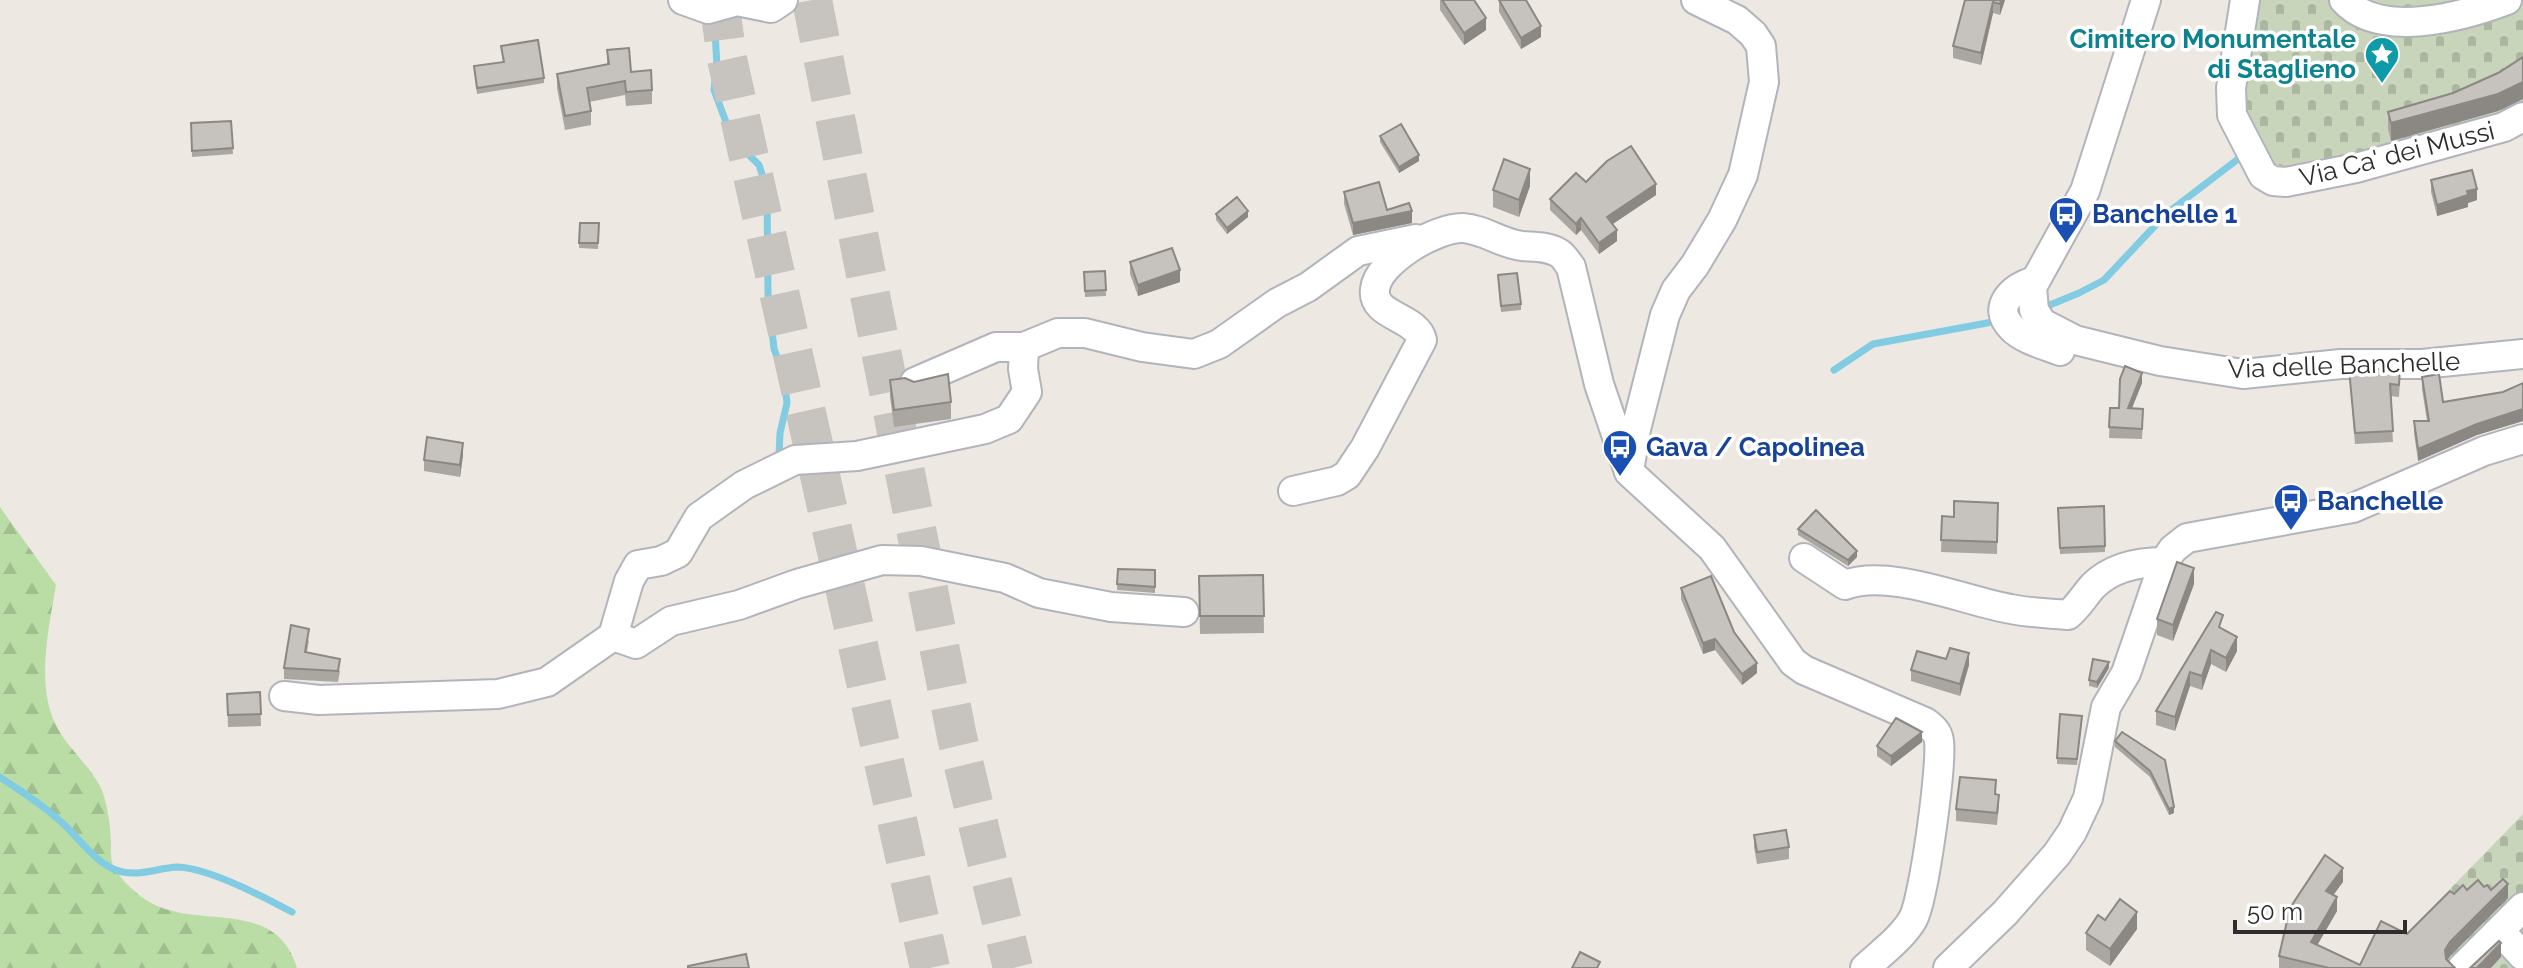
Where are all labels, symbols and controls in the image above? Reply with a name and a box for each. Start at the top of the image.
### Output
place label: Cimitero Monumentale di Staglieno [2070,24,2356,84]
place icon: Cimitero Monumentale di Staglieno [2363,35,2401,85]
street label: Via Ca' dei Mussi [2296,115,2498,193]
bus stop icon: Banchelle 1 [2047,195,2085,245]
place label: Banchelle 1 [2092,199,2238,229]
street label: Via delle Banchelle [2227,346,2461,384]
bus stop icon: Gava / Capolinea [1601,428,1639,478]
place label: Gava / Capolinea [1646,432,1865,462]
bus stop icon: Banchelle [2272,482,2310,532]
place label: Banchelle [2317,486,2444,516]
scale bar [2235,884,2405,934]
text: 50 m [2247,897,2303,926]

